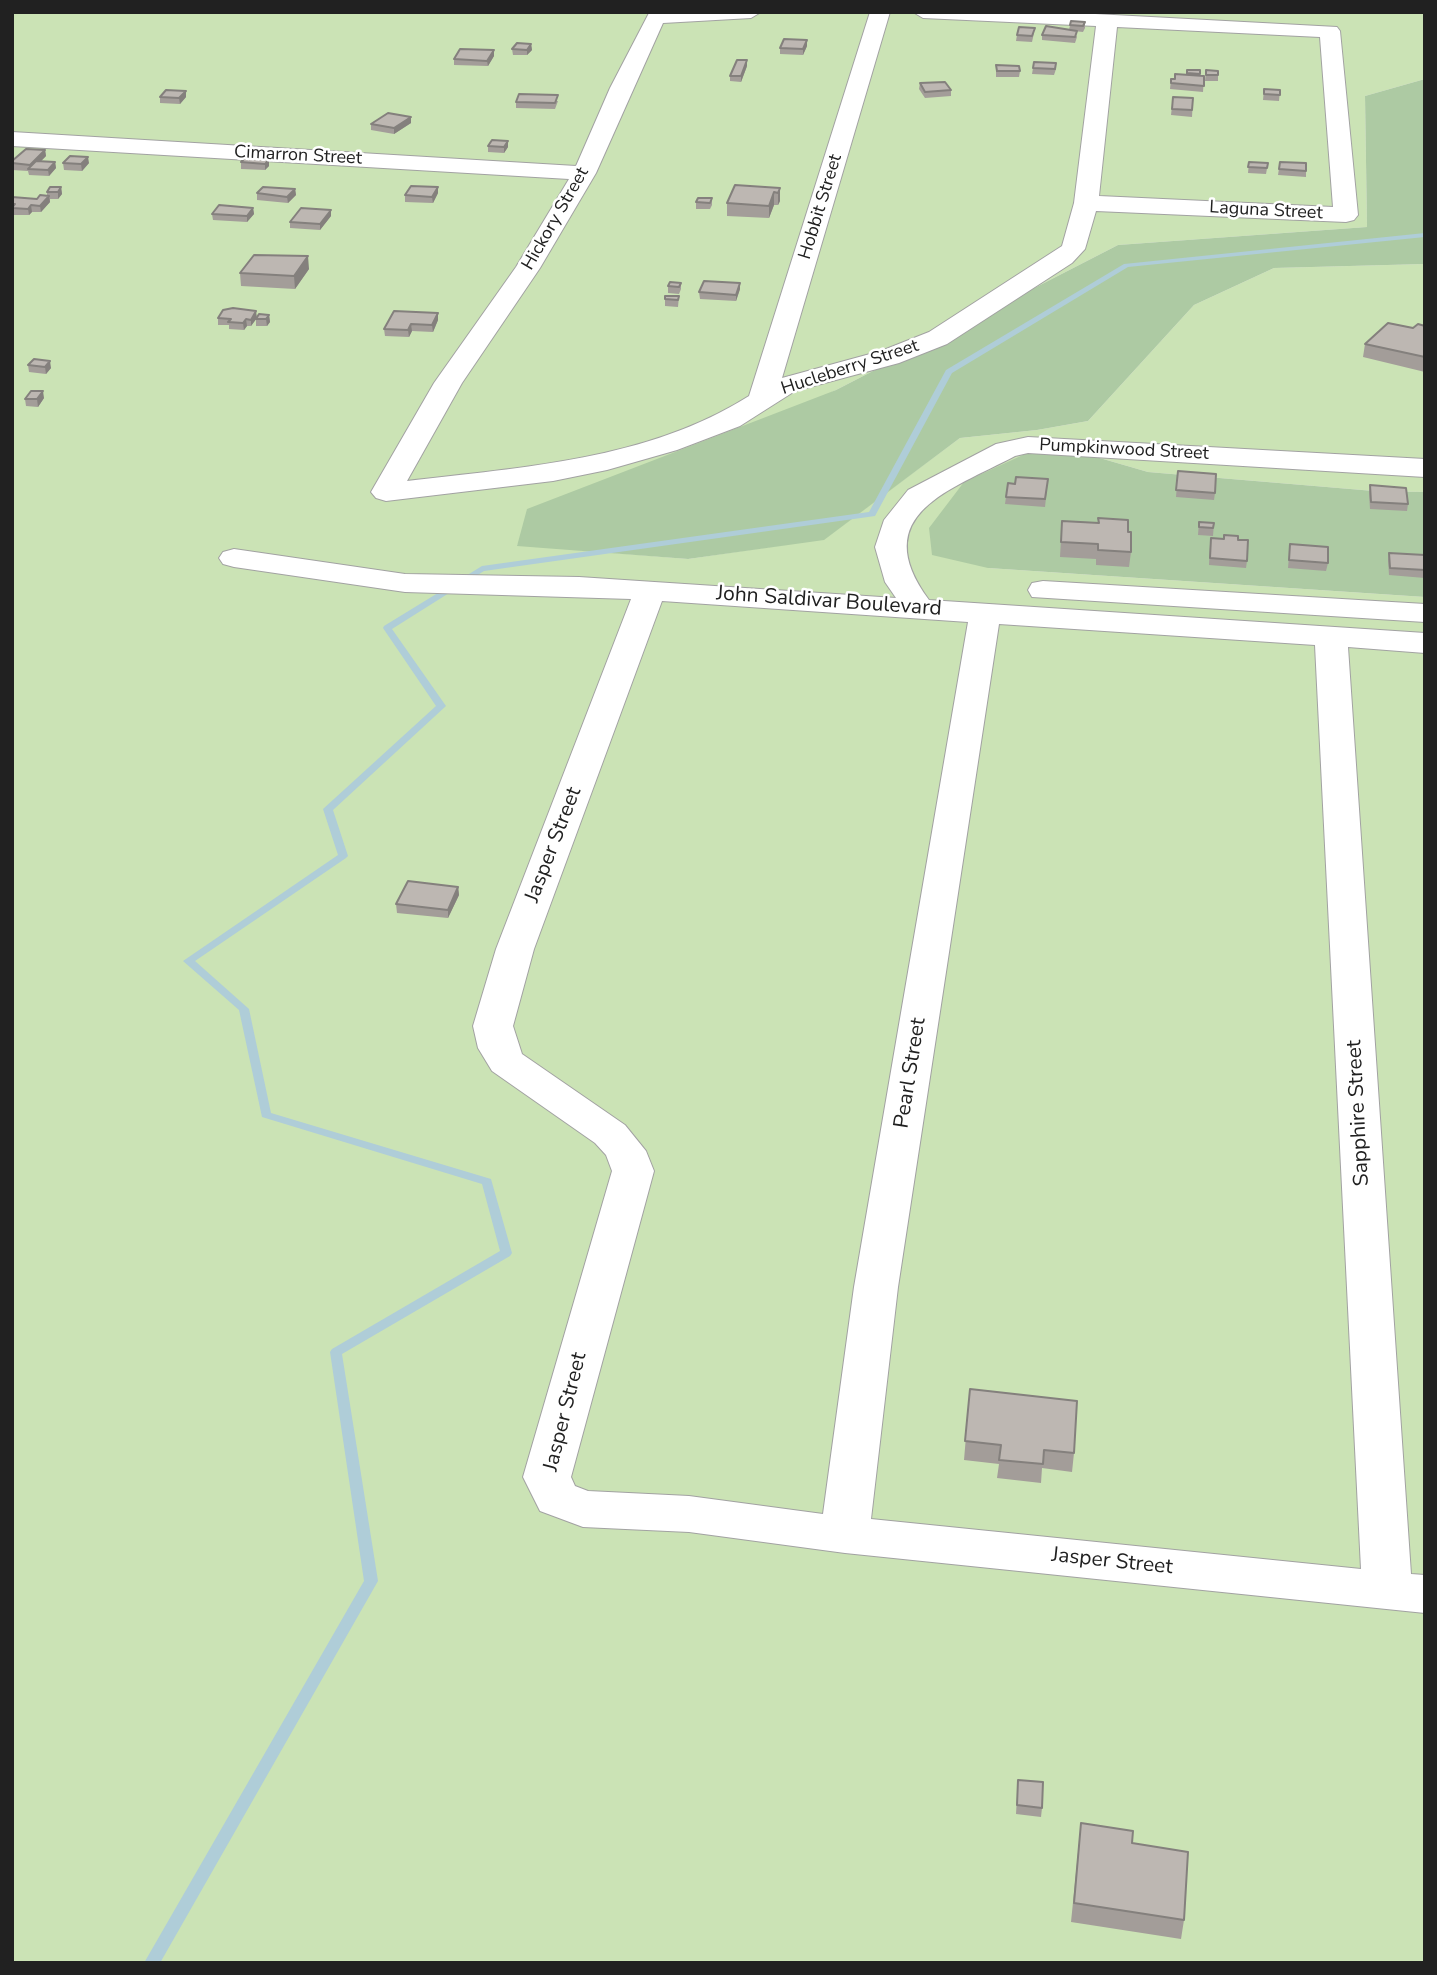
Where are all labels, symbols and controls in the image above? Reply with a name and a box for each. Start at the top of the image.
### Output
street label: Cimarron Street [234,142,362,170]
street label: Hobbit Street [795,152,847,262]
street label: Hickory Street [518,164,594,274]
street label: Laguna Street [1209,197,1323,225]
street label: Hucleberry Street [778,336,922,400]
street label: Pumpkinwood Street [1039,435,1209,465]
street label: John Saldivar Boulevard [715,582,943,622]
street label: Jasper Street [520,784,588,906]
street label: Pearl Street [890,1016,932,1130]
street label: Sapphire Street [1343,1039,1375,1187]
street label: Jasper Street [539,1350,593,1474]
street label: Jasper Street [1050,1543,1174,1581]

